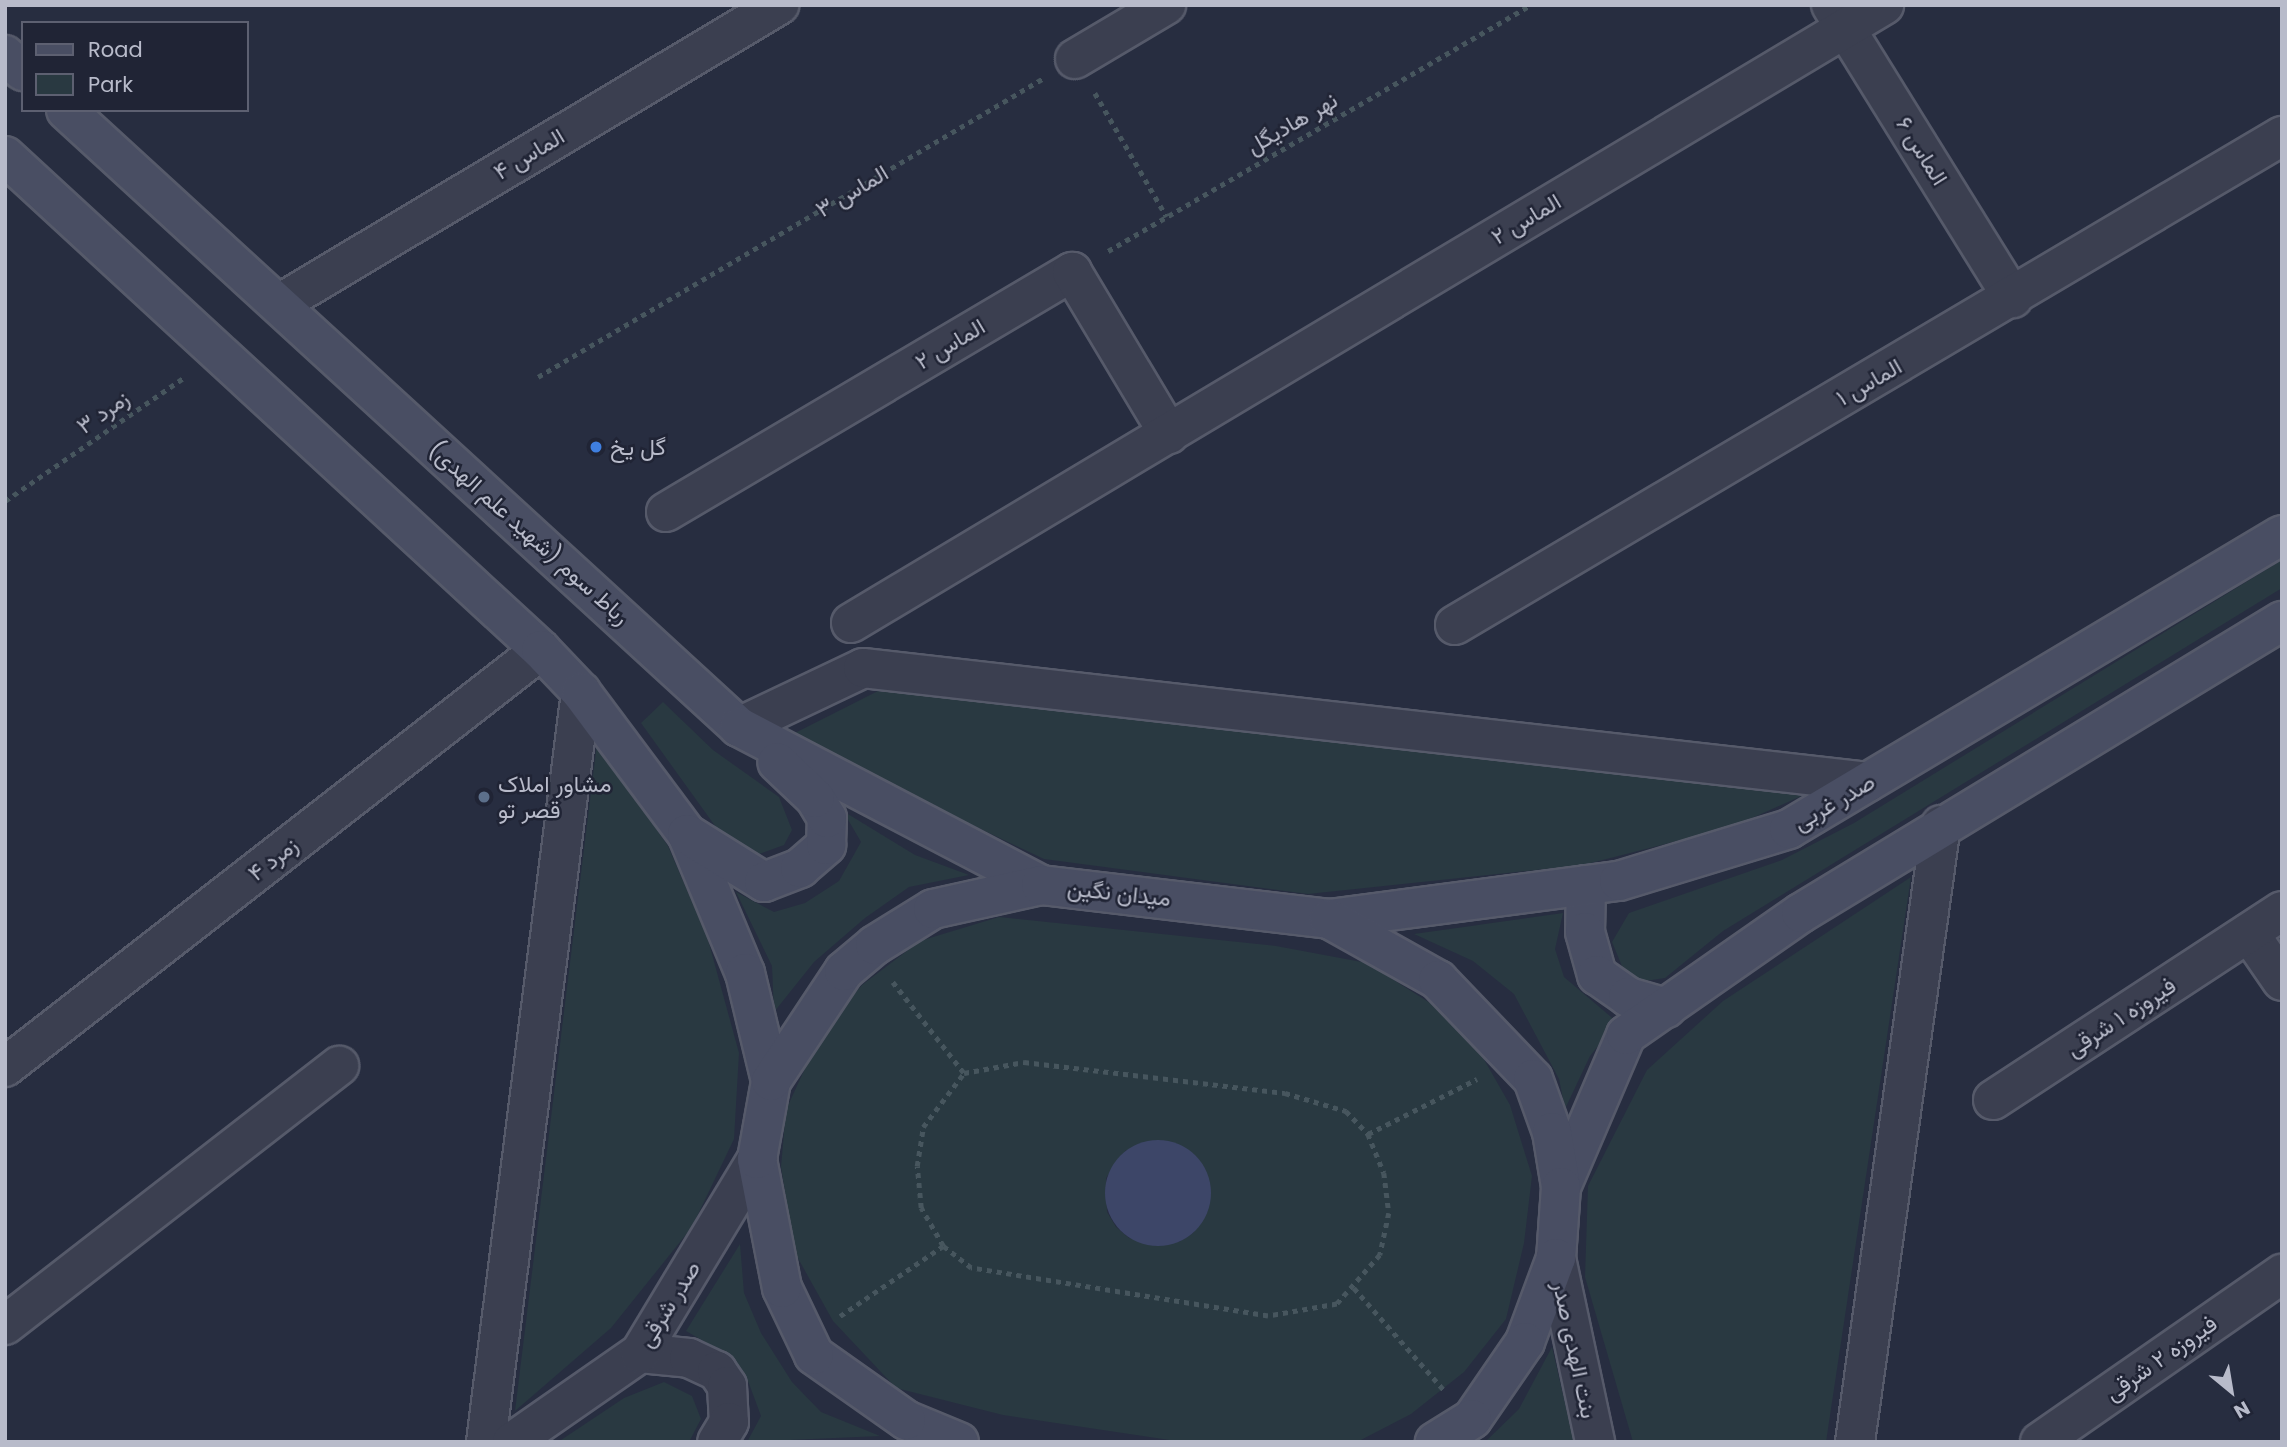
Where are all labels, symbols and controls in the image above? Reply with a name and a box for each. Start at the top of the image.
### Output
legend [21,21,248,112]
text: Road [88,35,143,64]
text: Park [88,70,133,99]
street label: نهر هادیگل [1242,86,1342,160]
street label: الماس ۶ [1890,112,1954,190]
street label: الماس ۴ [489,122,569,186]
street label: الماس ۳ [811,159,893,223]
street label: الماس ۲ [1486,187,1566,251]
street label: الماس ۲ [910,312,990,376]
street label: الماس ۱ [1831,352,1907,412]
street label: زمرد ۳ [71,384,135,440]
place label: گل یخ [610,433,666,461]
street label: رباط سوم (شهید علم الهدی) [423,436,635,630]
marker: گل یخ [588,439,604,455]
street label: صدر غربی [1788,768,1880,836]
place label: مشاور املاک قصر تو [498,770,612,824]
marker: مشاور املاک قصر تو [476,789,492,805]
street label: زمرد ۴ [243,831,303,887]
street label: میدان نگین [1066,874,1172,912]
street label: فیروزه ۱ شرقی [2061,971,2181,1063]
street label: صدر شرقی [632,1256,706,1352]
street label: بنت الهدی صدر [1547,1279,1603,1421]
street label: فیروزه ۲ شرقی [2100,1309,2222,1407]
north arrow [2196,1356,2266,1426]
text: N [2229,1394,2255,1425]

